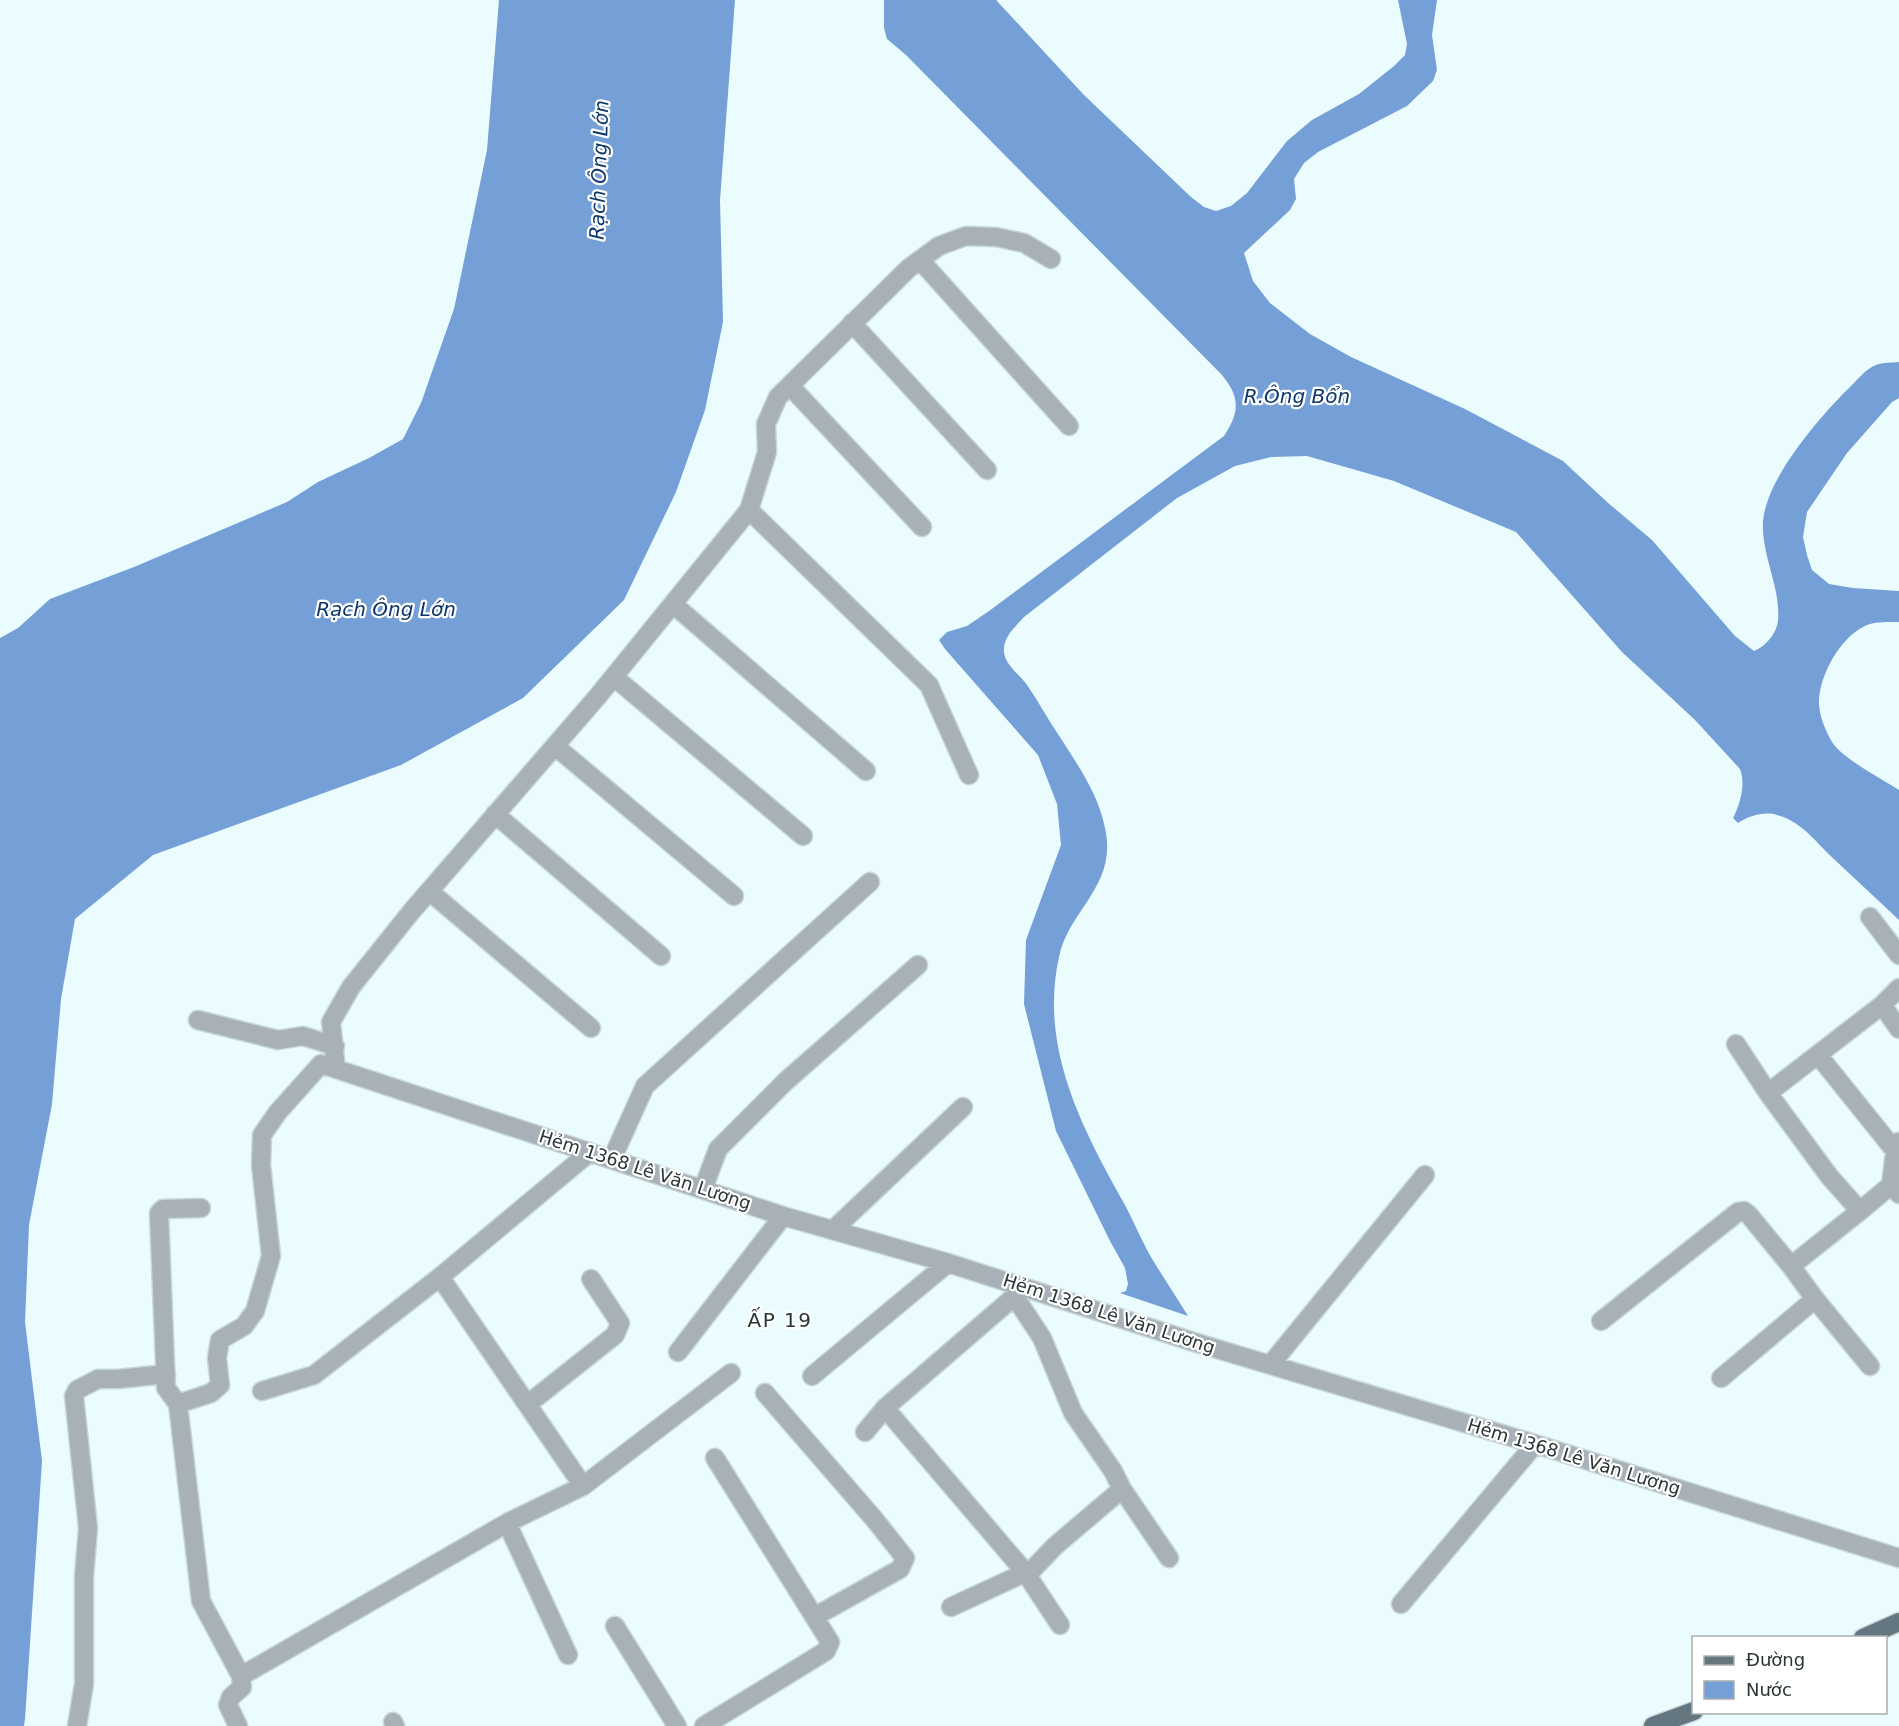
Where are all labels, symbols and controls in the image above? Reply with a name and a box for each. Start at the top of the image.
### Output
water label: Rạch Ông Lớn [585,100,613,240]
water label: R.Ông Bổn [1244,384,1350,408]
water label: Rạch Ông Lớn [316,597,456,621]
street label: Hẻm 1368 Lê Văn Lương [536,1125,754,1214]
street label: Hẻm 1368 Lê Văn Lương [1000,1269,1218,1358]
district label: ẤP 19 [747,1307,813,1332]
street label: Hẻm 1368 Lê Văn Lương [1465,1414,1683,1499]
legend [1692,1636,1887,1714]
text: Đường [1746,1649,1805,1670]
text: Nước [1746,1679,1792,1700]

